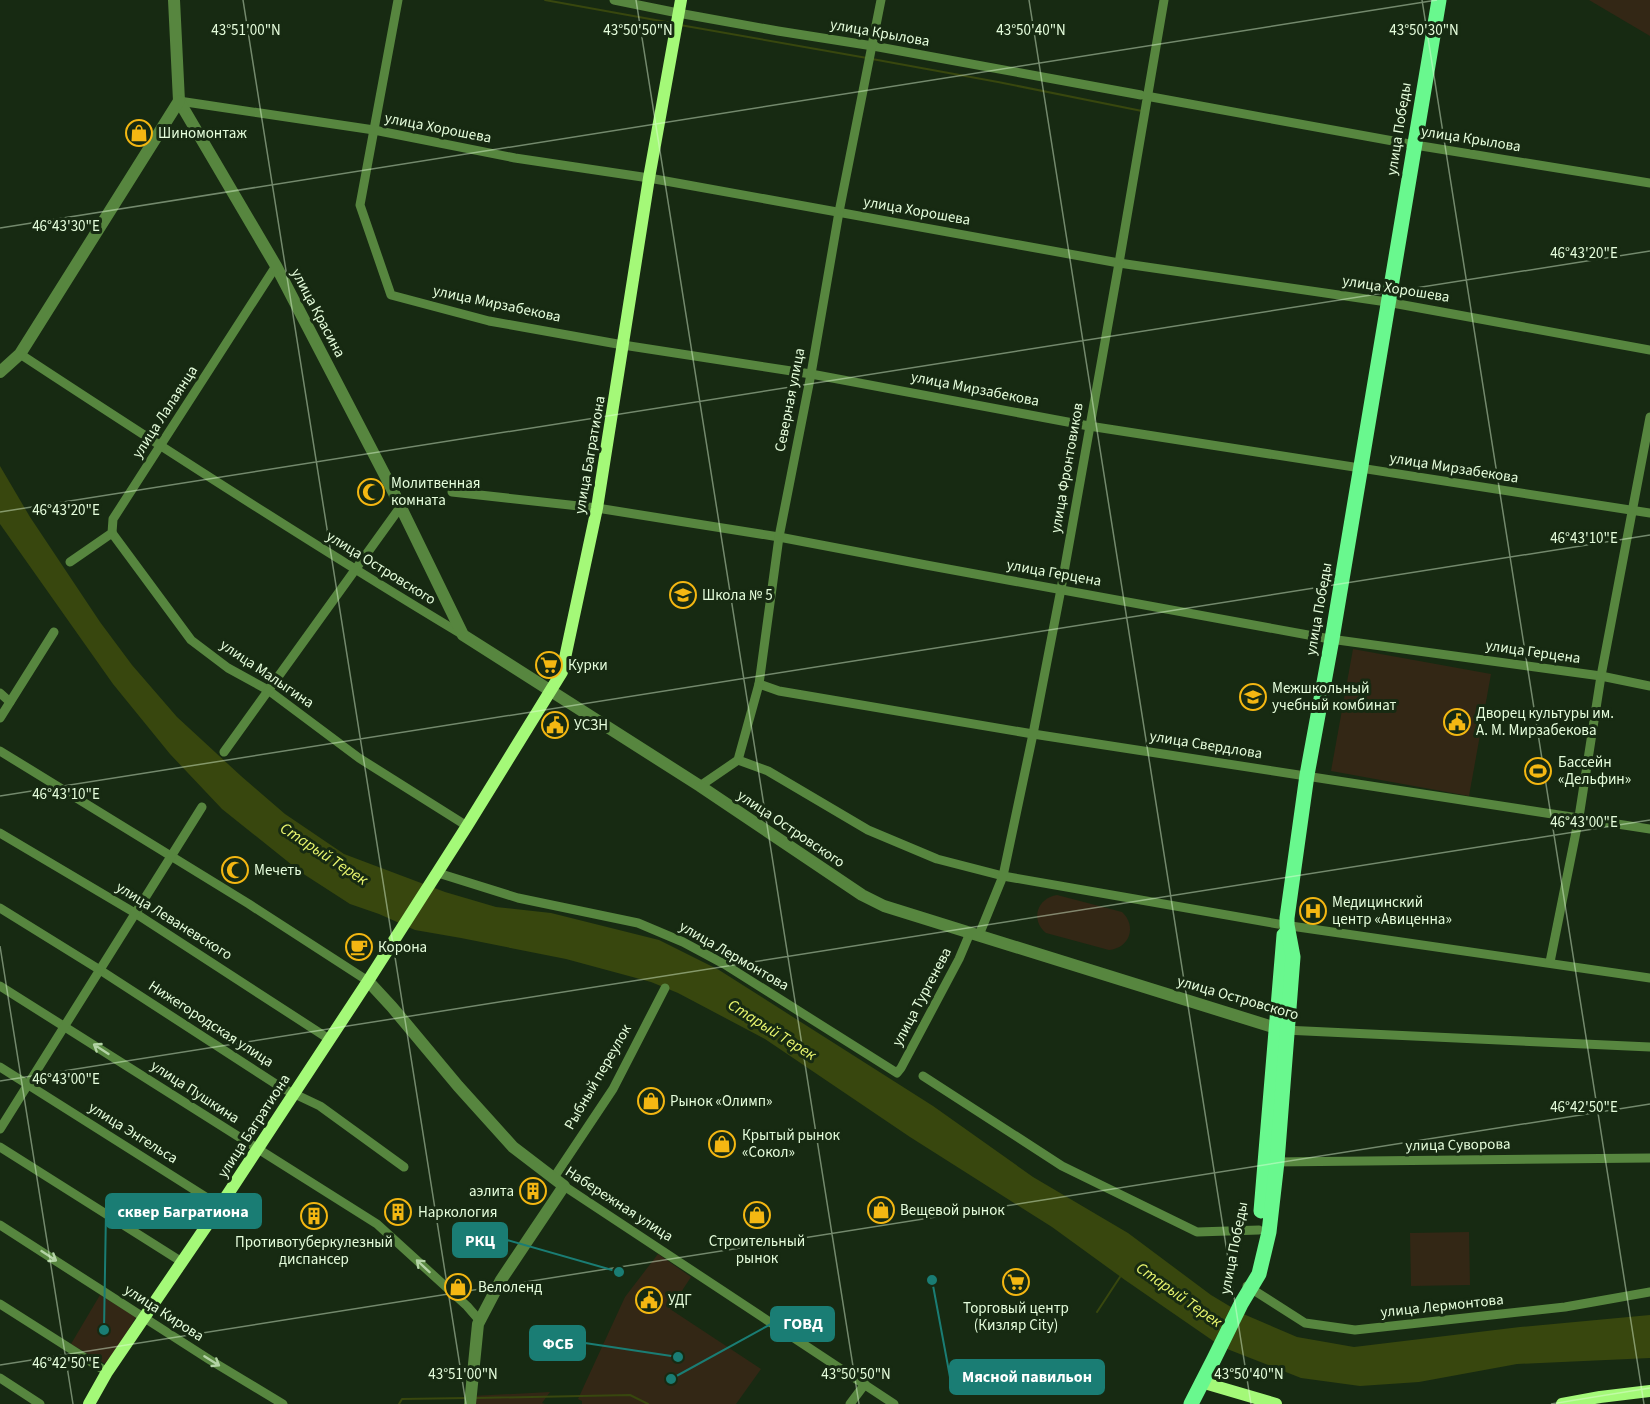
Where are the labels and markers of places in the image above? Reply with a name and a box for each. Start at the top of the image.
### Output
shop icon: Шиномонтаж [124,118,154,148]
place label: Шиномонтаж [158,123,247,144]
place label: Молитвенная комната [391,473,481,511]
mosque icon: Молитвенная комната [356,477,386,507]
school or university icon: Школа № 5 [668,580,698,610]
place label: Школа № 5 [702,585,773,606]
supermarket icon: Курки [534,650,564,680]
place label: Курки [568,655,608,676]
place label: Межшкольный учебный комбинат [1272,678,1397,716]
school or university icon: Межшкольный учебный комбинат [1238,682,1268,712]
place label: Дворец культуры им. А. М. Мирзабекова [1476,703,1614,741]
public building icon: Дворец культуры им. А. М. Мирзабекова [1442,707,1472,737]
public building icon: УСЗН [540,710,570,740]
place label: УСЗН [574,715,608,736]
place label: Бассейн «Дельфин» [1558,752,1631,790]
sports icon: Бассейн «Дельфин» [1523,756,1553,786]
mosque icon: Мечеть [220,855,250,885]
place label: Мечеть [254,860,302,881]
place label: Медицинский центр «Авиценна» [1332,892,1452,930]
hospital icon: Медицинский центр «Авиценна» [1298,896,1328,926]
cafe icon: Корона [344,932,374,962]
place label: Корона [378,937,427,958]
shop icon: Рынок «Олимп» [636,1086,666,1116]
place label: Рынок «Олимп» [670,1091,773,1112]
place label: Крытый рынок «Сокол» [742,1125,841,1163]
shop icon: Крытый рынок «Сокол» [707,1129,737,1159]
building icon: аэлита [518,1176,548,1206]
place label: аэлита [469,1181,514,1202]
callout: сквер Багратиона [106,1194,261,1228]
shop icon: Вещевой рынок [866,1195,896,1225]
building icon: Наркология [383,1197,413,1227]
shop icon: Строительный рынок [742,1200,772,1230]
place label: Вещевой рынок [900,1200,1005,1221]
building icon: Противотуберкулезный диспансер [299,1201,329,1231]
place label: Наркология [418,1202,497,1223]
callout: РКЦ [453,1223,507,1257]
place label: Строительный рынок [709,1231,805,1269]
place label: Противотуберкулезный диспансер [235,1232,393,1270]
supermarket icon: Торговый центр (Кизляр City) [1001,1267,1031,1297]
shop icon: Велоленд [443,1272,473,1302]
place label: Велоленд [478,1277,542,1298]
public building icon: УДГ [634,1285,664,1315]
place label: УДГ [668,1290,692,1311]
place label: Торговый центр (Кизляр City) [963,1298,1069,1336]
callout: ГОВД [771,1307,834,1341]
callout: ФСБ [530,1326,585,1360]
callout: Мясной павильон [950,1360,1104,1394]

